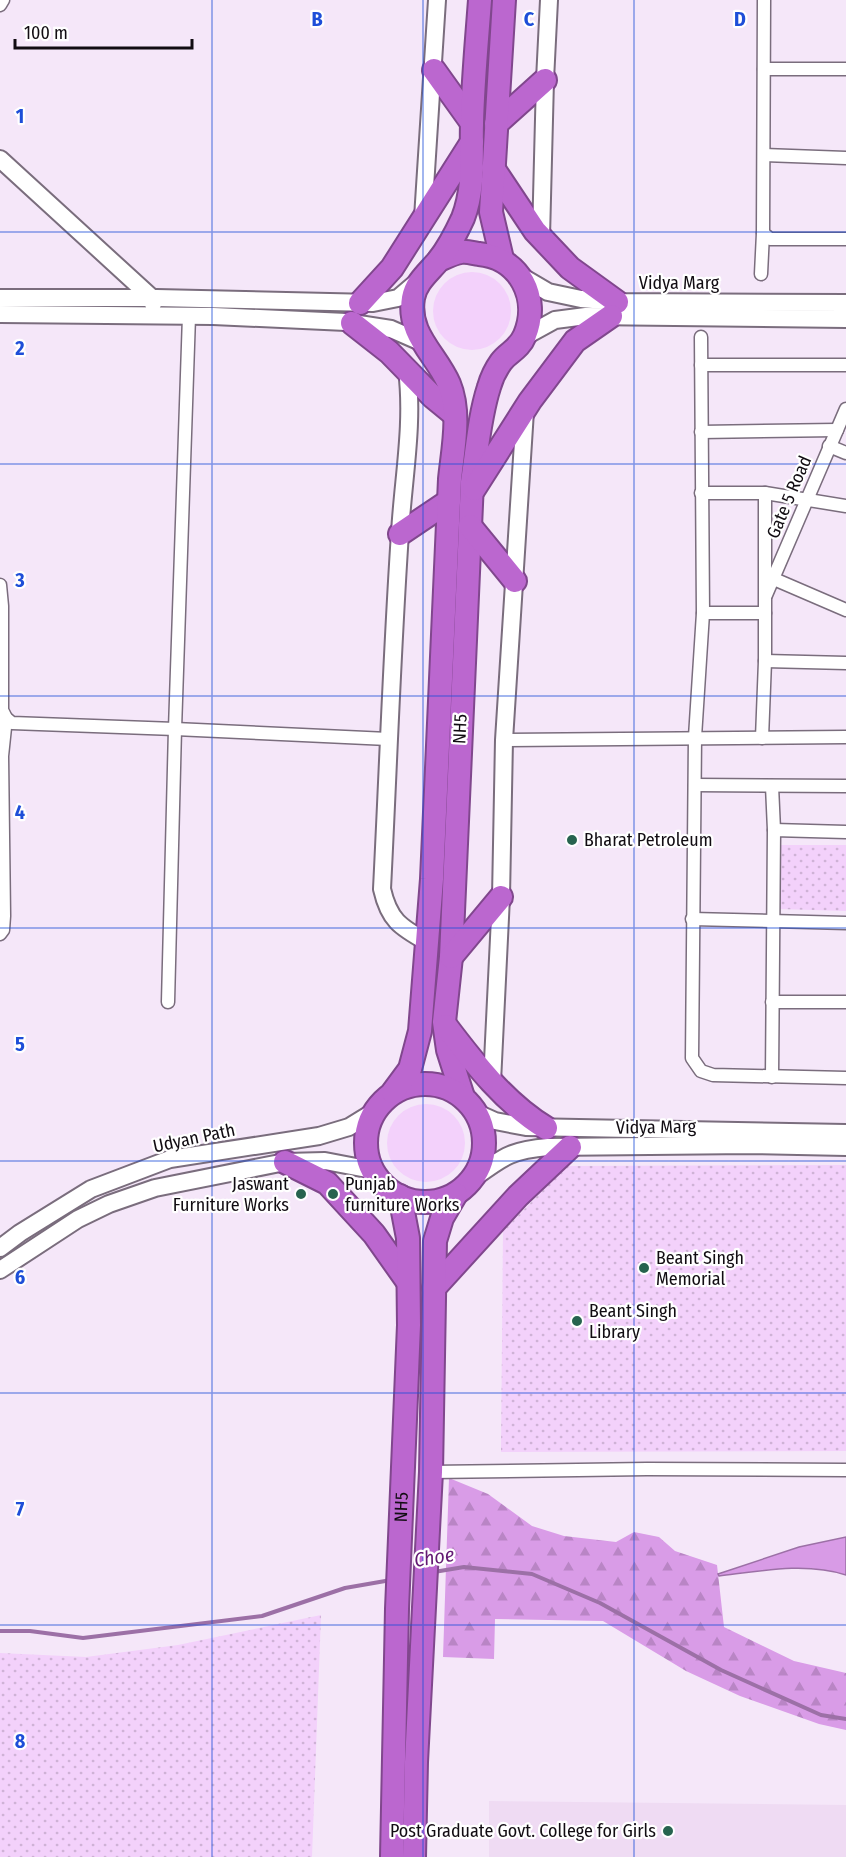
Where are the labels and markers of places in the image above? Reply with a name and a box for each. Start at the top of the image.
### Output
place label: Bharat Petroleum [584,829,713,851]
marker: Bharat Petroleum [565,833,579,847]
place label: Jaswant Furniture Works [173,1173,289,1216]
place label: Punjab furniture Works [345,1173,460,1216]
marker: Jaswant Furniture Works [294,1187,308,1201]
marker: Punjab furniture Works [326,1187,340,1201]
place label: Beant Singh Memorial [656,1247,744,1290]
marker: Beant Singh Memorial [637,1261,651,1275]
place label: Beant Singh Library [589,1300,677,1343]
marker: Beant Singh Library [570,1314,584,1328]
place label: Post Graduate Govt. College for Girls [390,1820,656,1842]
marker: Post Graduate Govt. College for Girls [661,1824,675,1838]

